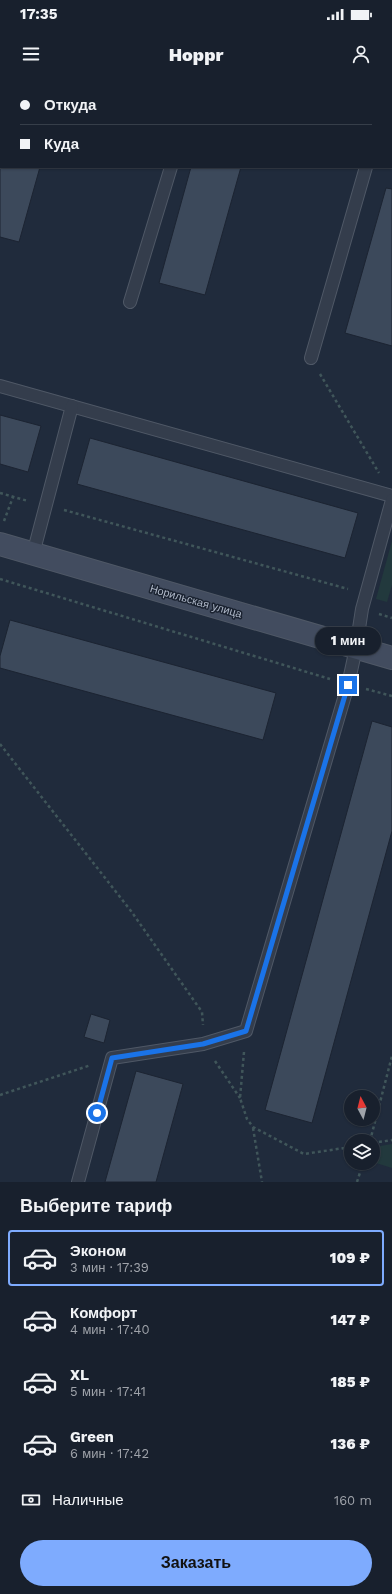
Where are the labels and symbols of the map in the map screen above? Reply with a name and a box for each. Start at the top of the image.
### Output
street label: Норильская улица [148,582,244,621]
callout: 1 мин [315,627,381,655]
route end [339,676,357,694]
north arrow [344,1090,380,1126]
route start [88,1104,106,1122]

